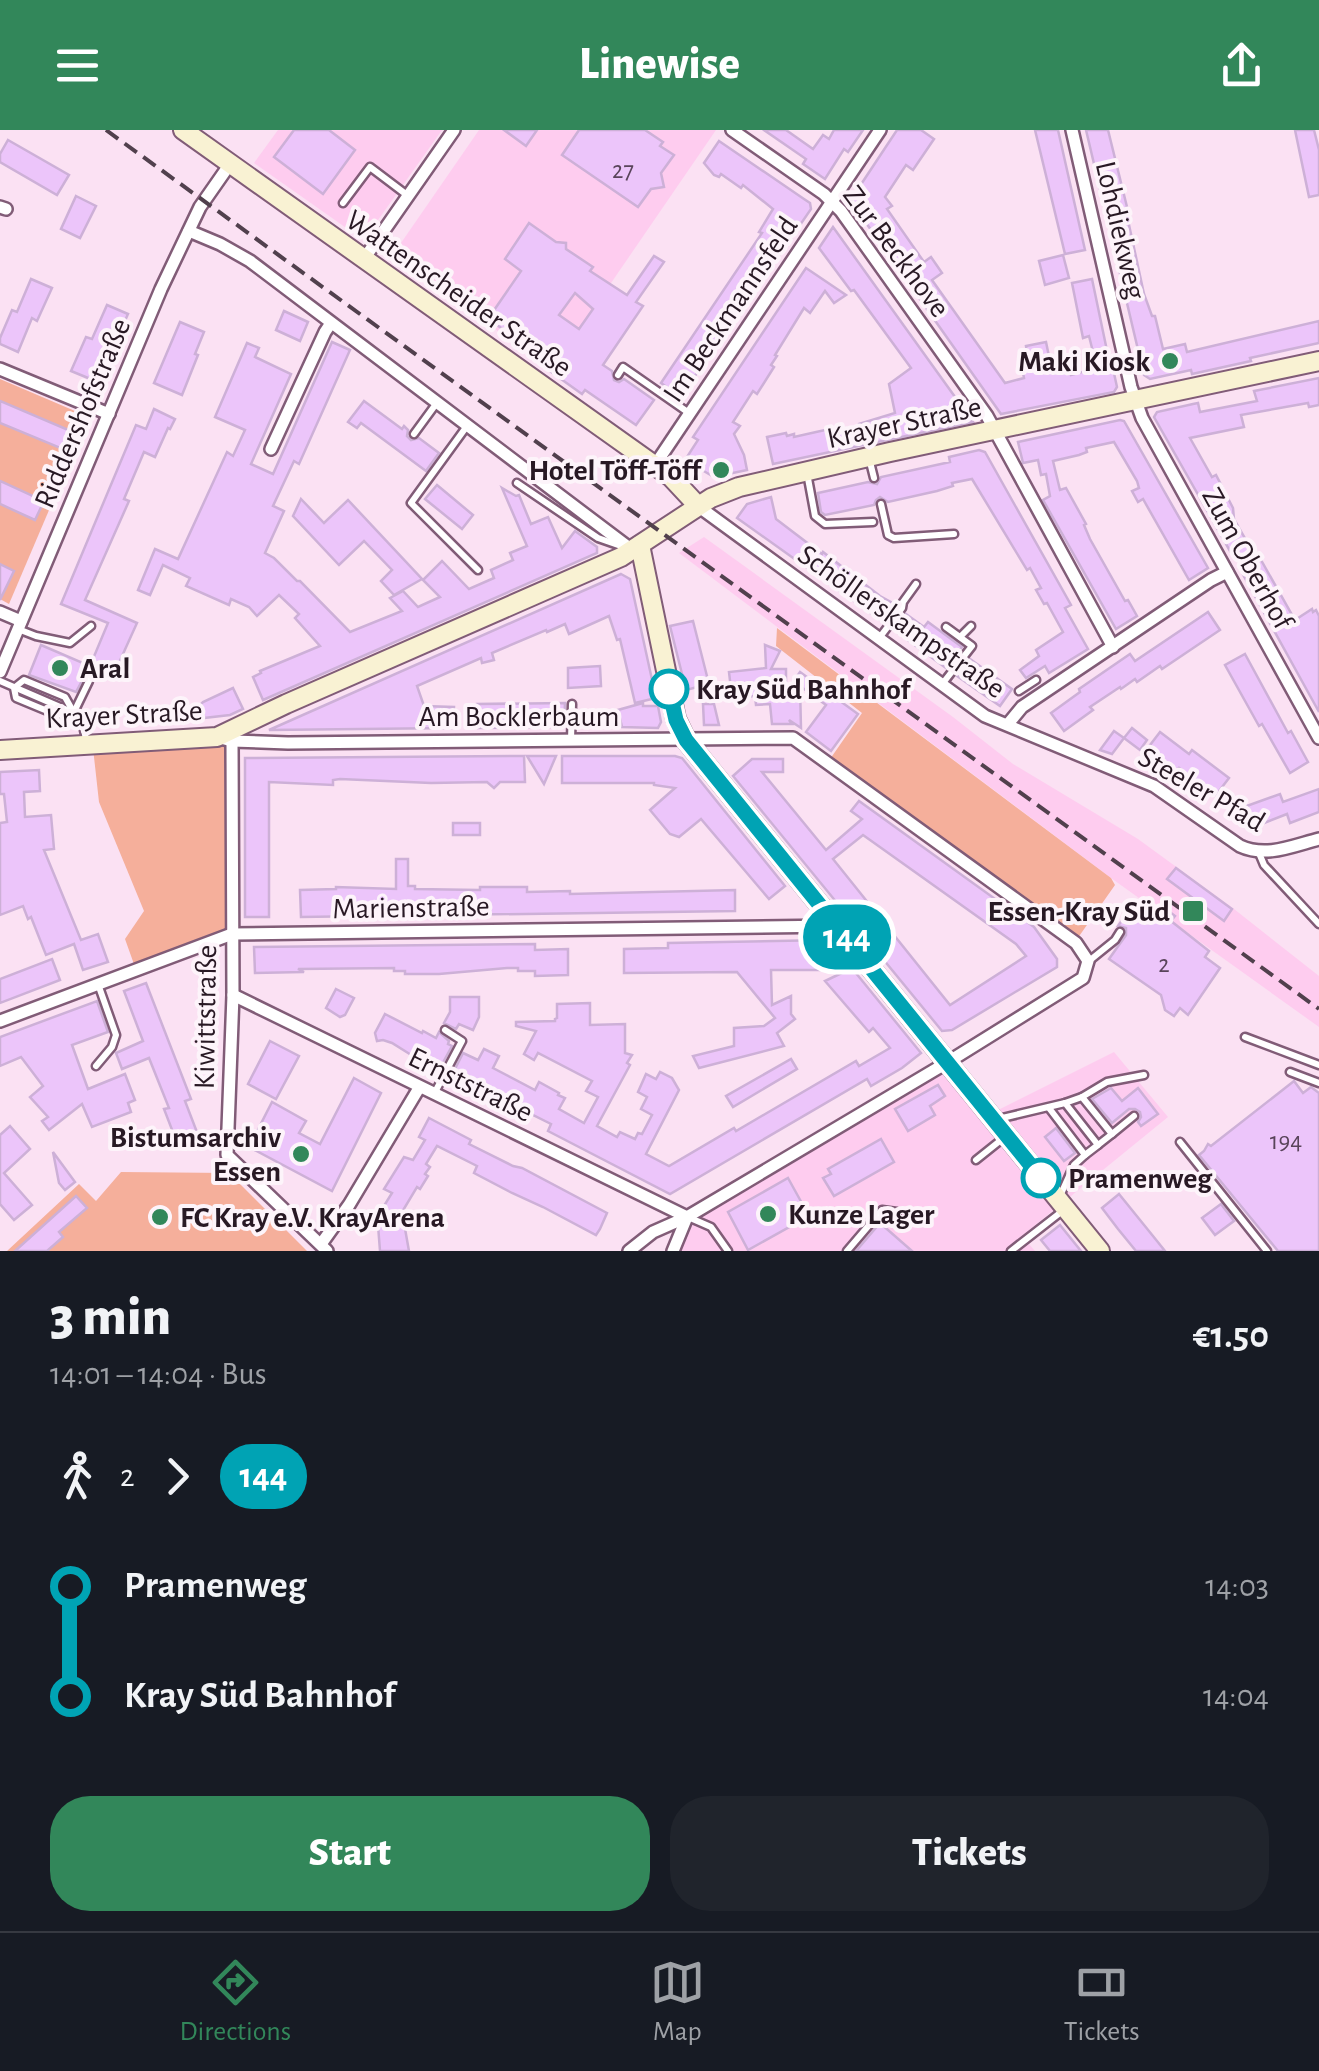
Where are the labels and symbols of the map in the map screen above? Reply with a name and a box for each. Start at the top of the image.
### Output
house number: 27 [612,158,634,183]
street label: Lohdiekweg [1090,158,1151,302]
street label: Zur Beckhove [837,180,955,323]
street label: Wattenscheider Straße [340,205,577,383]
street label: Im Beckmannsfeld [658,212,804,408]
street label: Riddershofstraße [29,314,136,513]
place label: Maki Kiosk [1018,347,1150,377]
marker: Maki Kiosk [1159,350,1181,372]
street label: Krayer Straße [824,392,984,454]
place label: Hotel Töff-Töff [529,456,703,486]
marker: Hotel Töff-Töff [710,459,732,481]
street label: Zum Oberhof [1196,483,1299,636]
street label: Schöllerskampstraße [792,539,1010,704]
place label: Aral [80,654,130,684]
marker: Aral [49,657,71,679]
marker: Kray Süd Bahnhof [650,670,688,708]
place label: Kray Süd Bahnhof [696,675,912,705]
street label: Krayer Straße [45,696,203,734]
street label: Am Bocklerbaum [419,702,620,732]
street label: Steeler Pfad [1133,742,1270,838]
street label: Marienstraße [332,892,490,924]
place label: Essen-Kray Süd [987,897,1170,927]
marker: Essen-Kray Süd [1180,898,1206,924]
line badge: 144 [790,904,904,970]
street label: Kiwittstraße [190,944,222,1090]
house number: 2 [1158,952,1170,977]
street label: Ernststraße [404,1042,538,1128]
place label: Bistumsarchiv Essen [110,1123,282,1187]
house number: 194 [1270,1129,1302,1154]
marker: Bistumsarchiv Essen [290,1143,312,1165]
marker: Pramenweg [1022,1159,1060,1197]
place label: Pramenweg [1068,1164,1213,1194]
place label: Kunze Lager [788,1200,935,1230]
place label: FC Kray e.V. KrayArena [180,1203,445,1233]
marker: Kunze Lager [757,1203,779,1225]
marker: FC Kray e.V. KrayArena [149,1206,171,1228]

